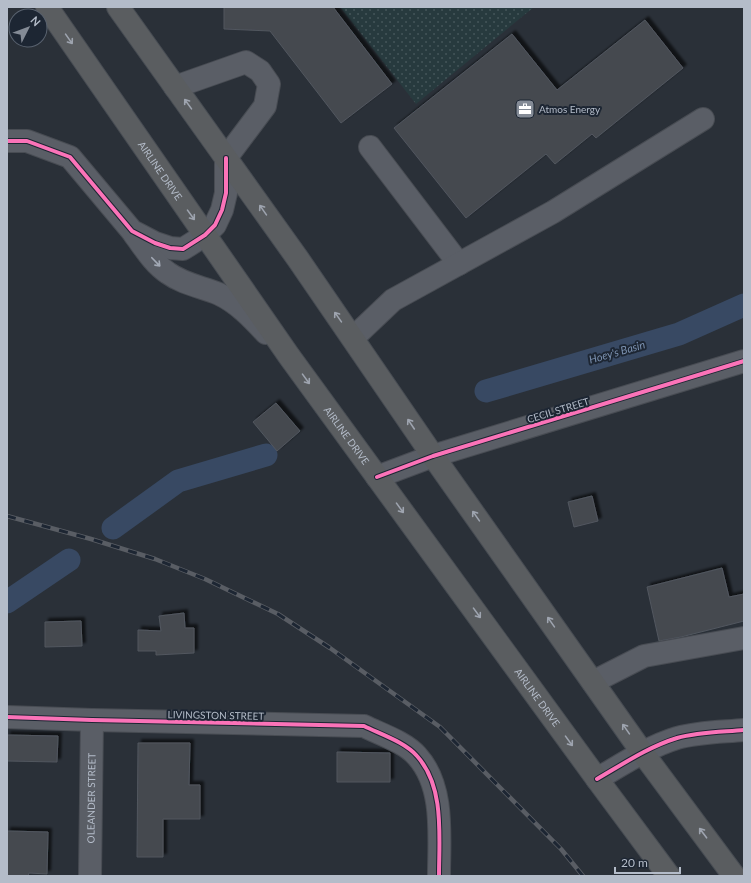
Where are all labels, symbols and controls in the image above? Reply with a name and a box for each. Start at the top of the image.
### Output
north arrow [8,8,48,48]
text: N [28,13,43,28]
one-way arrow [65,33,73,44]
office icon: Atmos Energy [514,98,536,120]
one-way arrow [184,99,192,110]
place label: Atmos Energy [539,103,601,115]
street label: AIRLINE DRIVE [136,139,185,203]
one-way arrow [259,205,267,216]
one-way arrow [187,210,195,221]
one-way arrow [151,257,160,267]
one-way arrow [334,312,342,323]
water label: Hoey's Basin [587,337,647,366]
one-way arrow [302,373,310,384]
street label: CECIL STREET [526,395,591,425]
street label: AIRLINE DRIVE [322,404,372,467]
one-way arrow [407,419,415,430]
one-way arrow [396,503,404,514]
one-way arrow [472,511,480,522]
one-way arrow [472,608,481,619]
one-way arrow [547,617,555,628]
street label: AIRLINE DRIVE [512,666,563,729]
street label: LIVINGSTON STREET [168,708,265,722]
one-way arrow [622,723,630,734]
one-way arrow [565,736,573,747]
street label: OLEANDER STREET [84,753,98,843]
one-way arrow [699,828,707,839]
scale bar [615,849,680,875]
text: 20 m [621,855,648,870]

